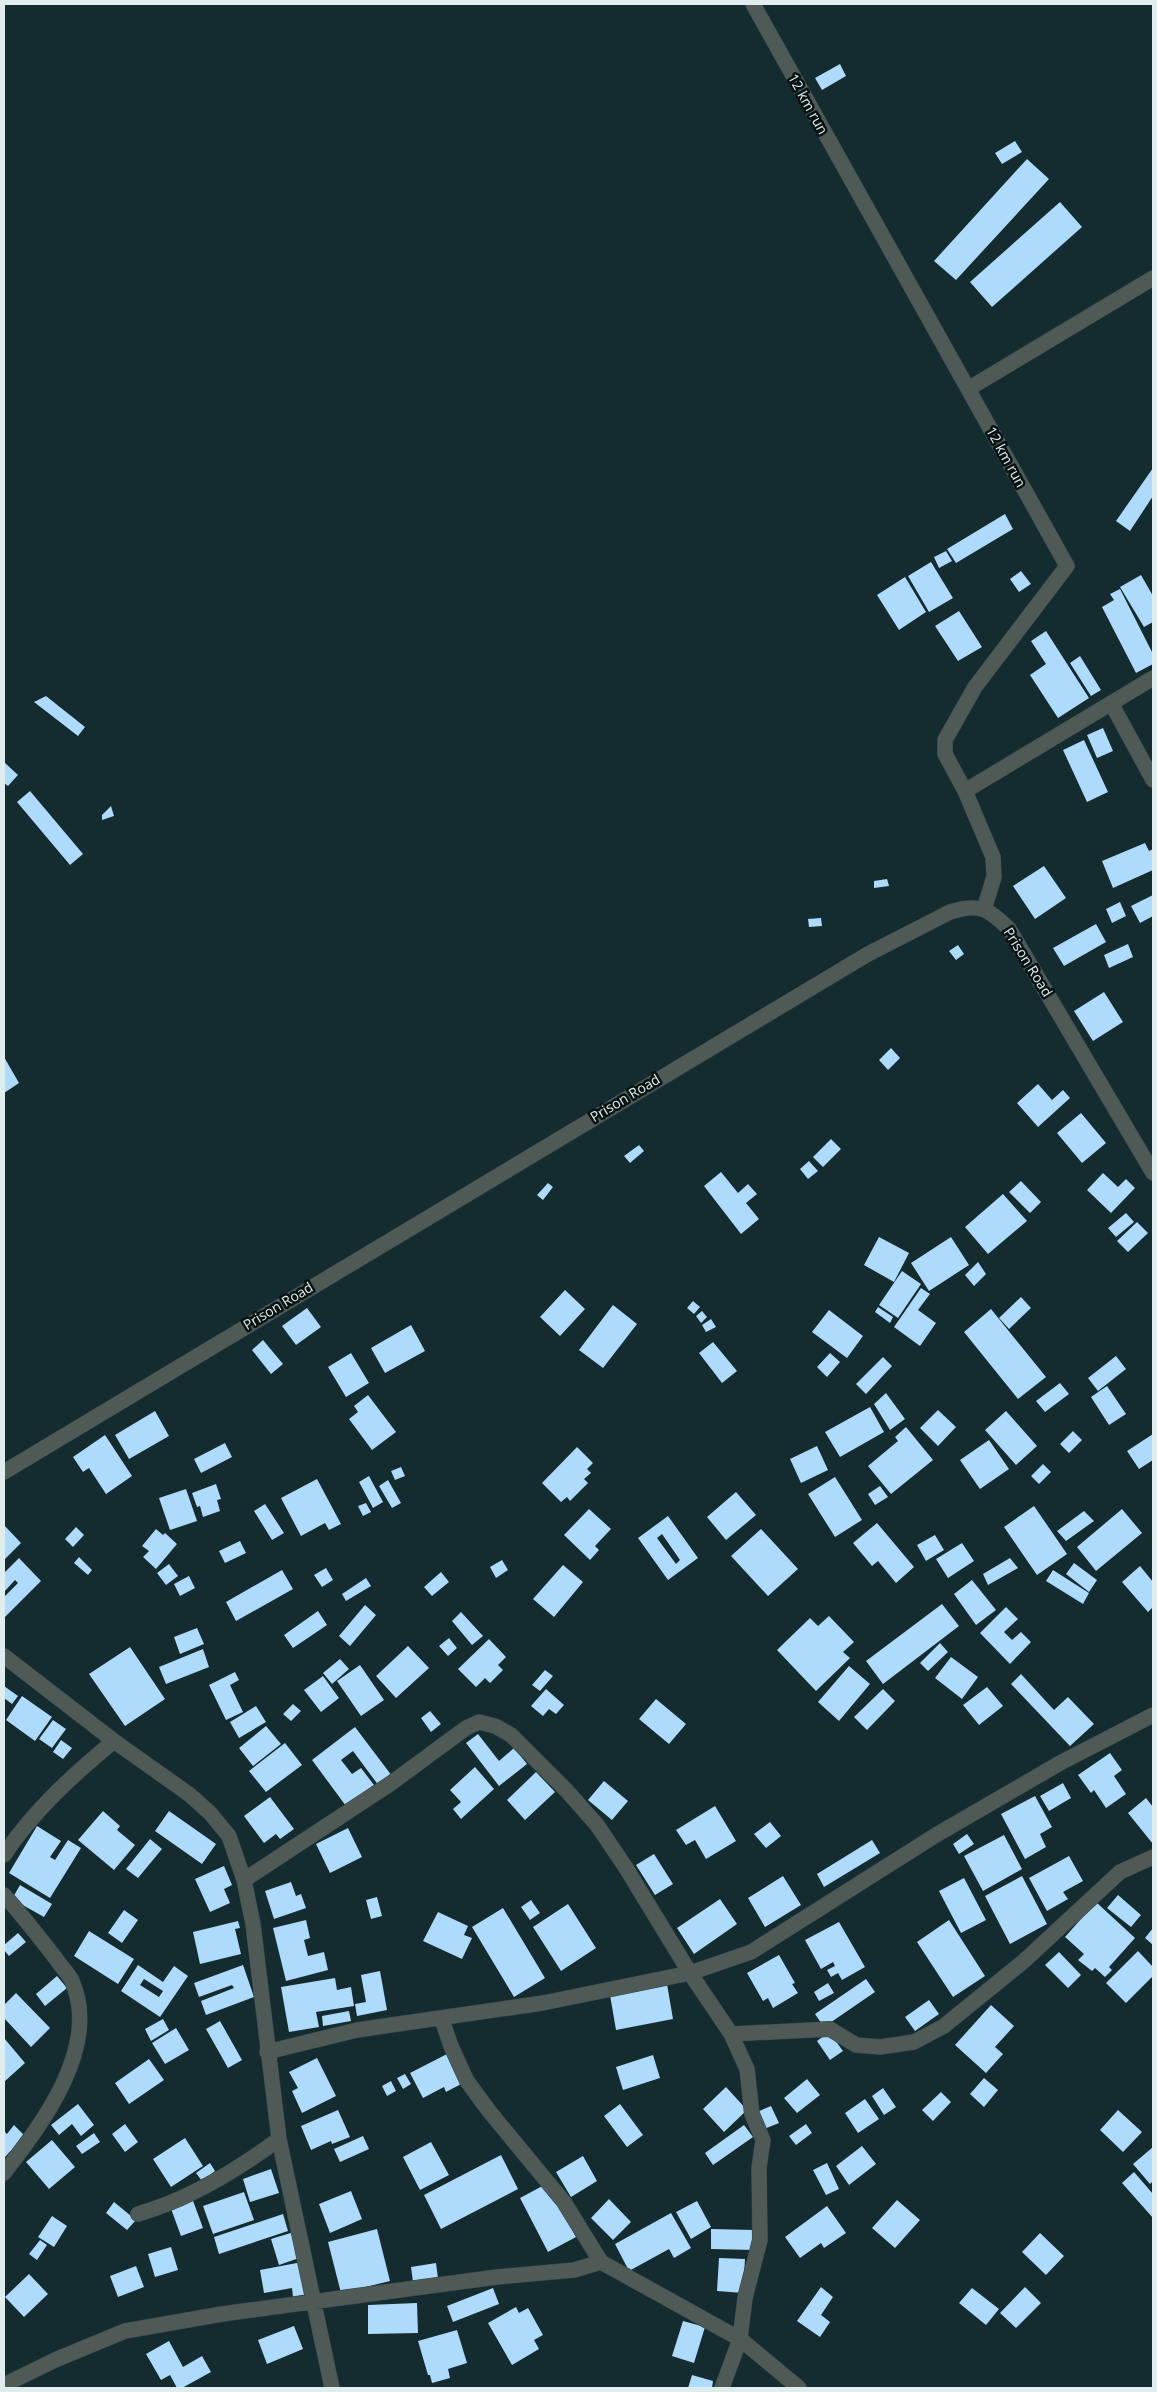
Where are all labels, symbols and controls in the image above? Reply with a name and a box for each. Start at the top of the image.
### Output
street label: 12 km run [784,70,833,137]
street label: 12 km run [982,423,1031,490]
street label: Prison Road [1000,923,1057,1000]
street label: Prison Road [586,1069,663,1126]
street label: Prison Road [239,1277,316,1334]

